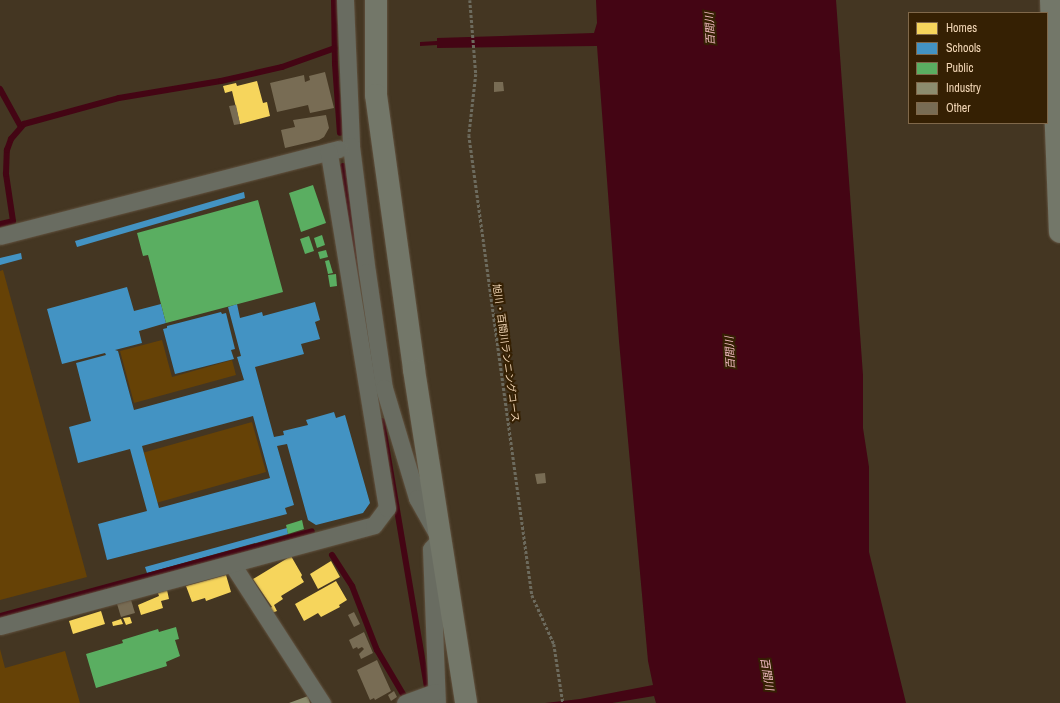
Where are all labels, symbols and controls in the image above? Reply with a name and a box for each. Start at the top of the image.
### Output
water label: 百間川 [703,12,717,46]
legend [908,12,1048,124]
text: Homes [946,20,977,36]
text: Schools [946,40,981,56]
text: Public [946,60,973,76]
text: Industry [946,80,981,96]
text: Other [946,100,971,116]
street label: 旭川・百間川ランニングコース [490,283,522,423]
water label: 百間川 [723,336,737,370]
water label: 百間川 [758,657,776,691]

